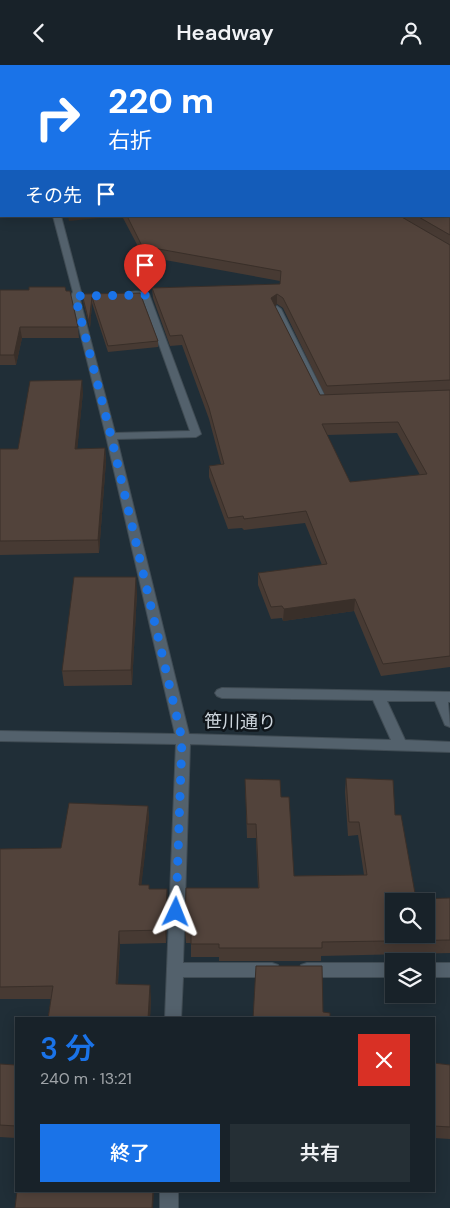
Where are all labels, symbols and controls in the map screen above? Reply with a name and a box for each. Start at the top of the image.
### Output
text: Headway [176,18,274,47]
icon: back [25,19,53,47]
icon: person [397,19,425,47]
text: 220 m [108,78,214,124]
icon: right [25,85,90,150]
text: 右折 [108,126,152,155]
icon: arrive [92,180,120,208]
text: その先 [25,183,82,208]
pin [124,244,166,295]
icon: arrive [131,251,159,279]
street label: 笹川通り [204,709,276,735]
position arrow [149,885,201,937]
map controls [385,893,435,1003]
button: search [385,893,435,943]
button: layers [385,953,435,1003]
text: 3 分 [40,1029,95,1068]
button: close [358,1034,410,1086]
text: 240 m · 13:21 [40,1068,132,1089]
button: 終了 [40,1124,220,1182]
button: 共有 [230,1124,410,1182]

